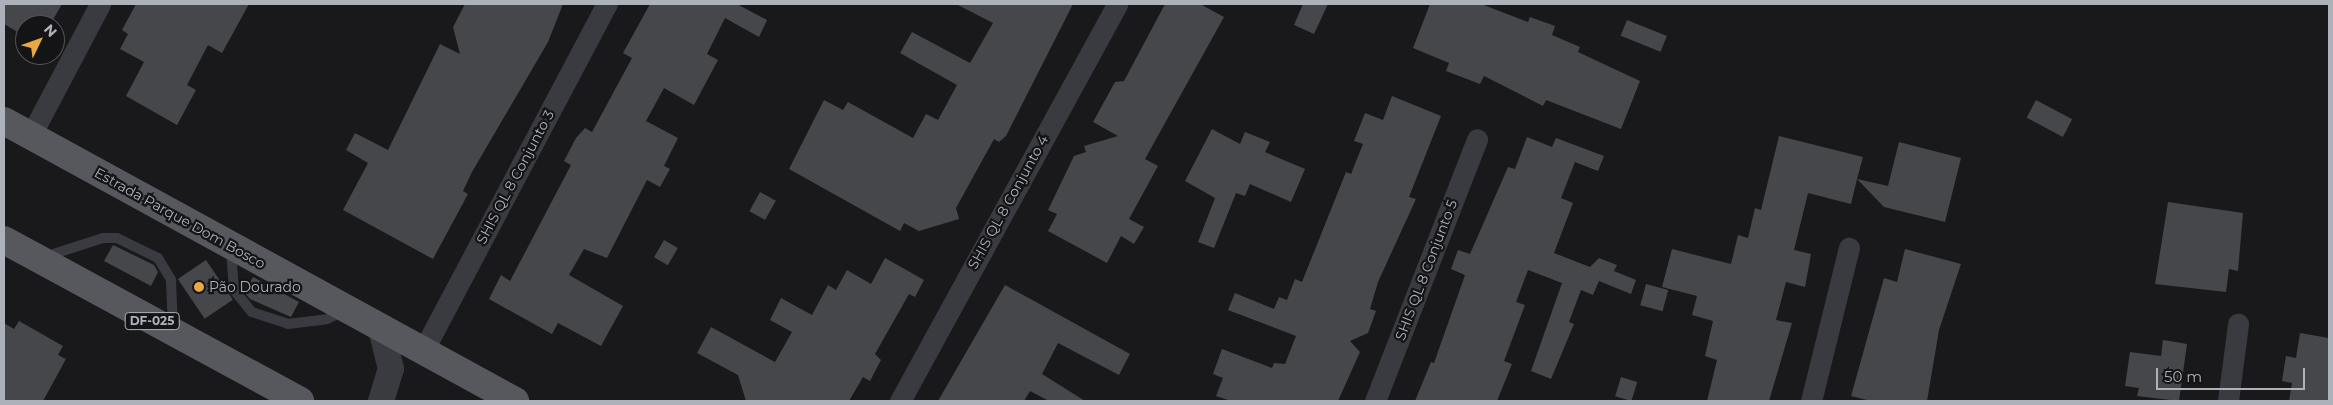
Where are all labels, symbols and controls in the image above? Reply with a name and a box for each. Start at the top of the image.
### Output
north arrow [15,15,65,65]
text: N [40,20,61,41]
street label: SHIS QL 8 Conjunto 3 [473,107,557,247]
street label: SHIS QL 8 Conjunto 4 [964,132,1052,272]
street label: Estrada Parque Dom Bosco [92,164,268,272]
street label: SHIS QL 8 Conjunto 5 [1391,197,1461,343]
place label: Pão Dourado [209,279,301,295]
marker: Pão Dourado [193,281,205,293]
road number: DF-025 [124,312,180,331]
scale bar [2158,358,2307,390]
text: 50 m [2164,367,2202,386]

